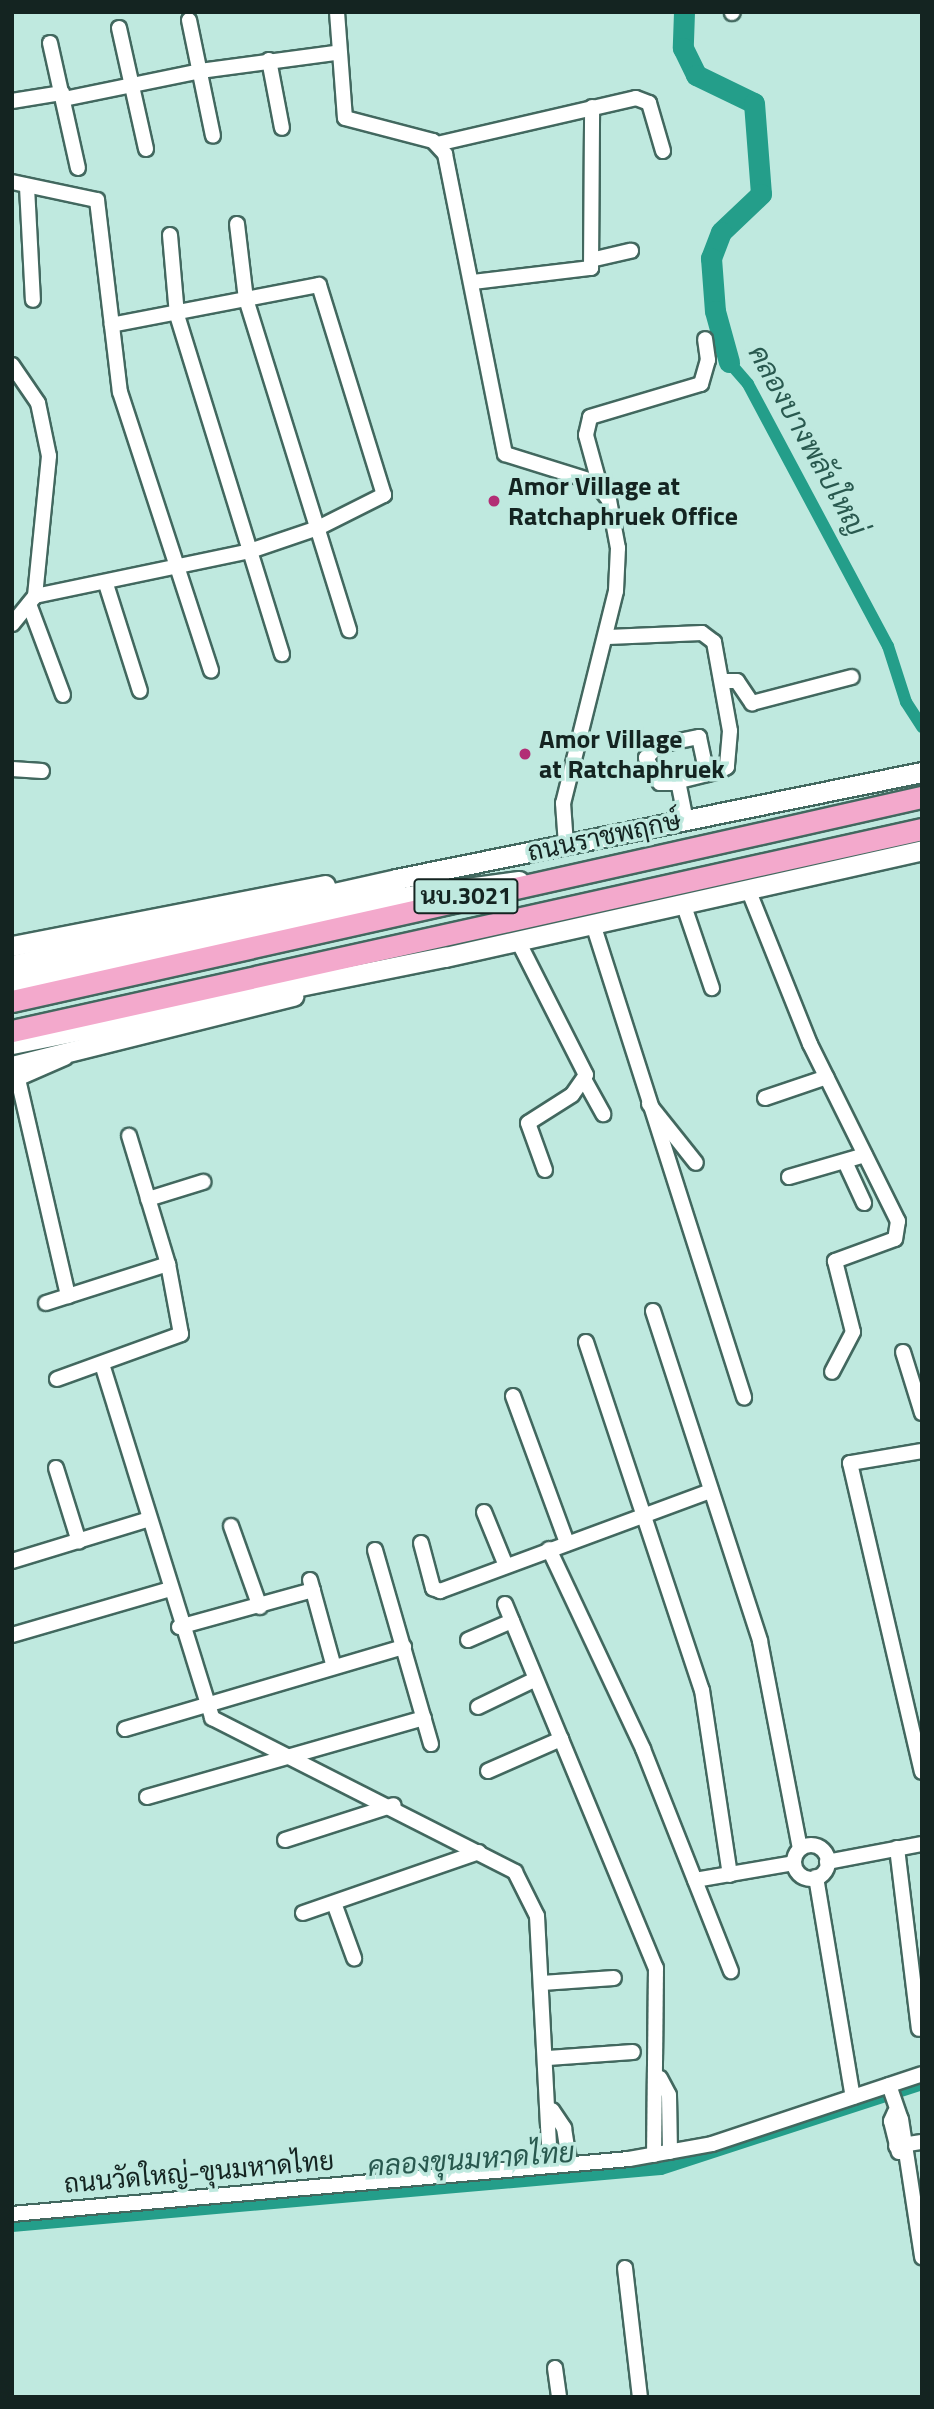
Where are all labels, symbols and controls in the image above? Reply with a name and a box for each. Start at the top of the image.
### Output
water label: คลองบางพลับใหญ่ [742,339,874,541]
place label: Amor Village at Ratchaphruek Office [508,470,738,532]
marker: Amor Village at Ratchaphruek Office [486,493,502,509]
place label: Amor Village at Ratchaphruek [539,723,725,784]
marker: Amor Village at Ratchaphruek [517,746,533,762]
street label: ถนนราชพฤกษ์ [525,805,683,867]
road number: นบ.3021 [412,876,520,916]
water label: คลองขุนมหาดไทย [366,2135,576,2183]
street label: ถนนวัดใหญ่-ขุนมหาดไทย [63,2145,335,2199]

